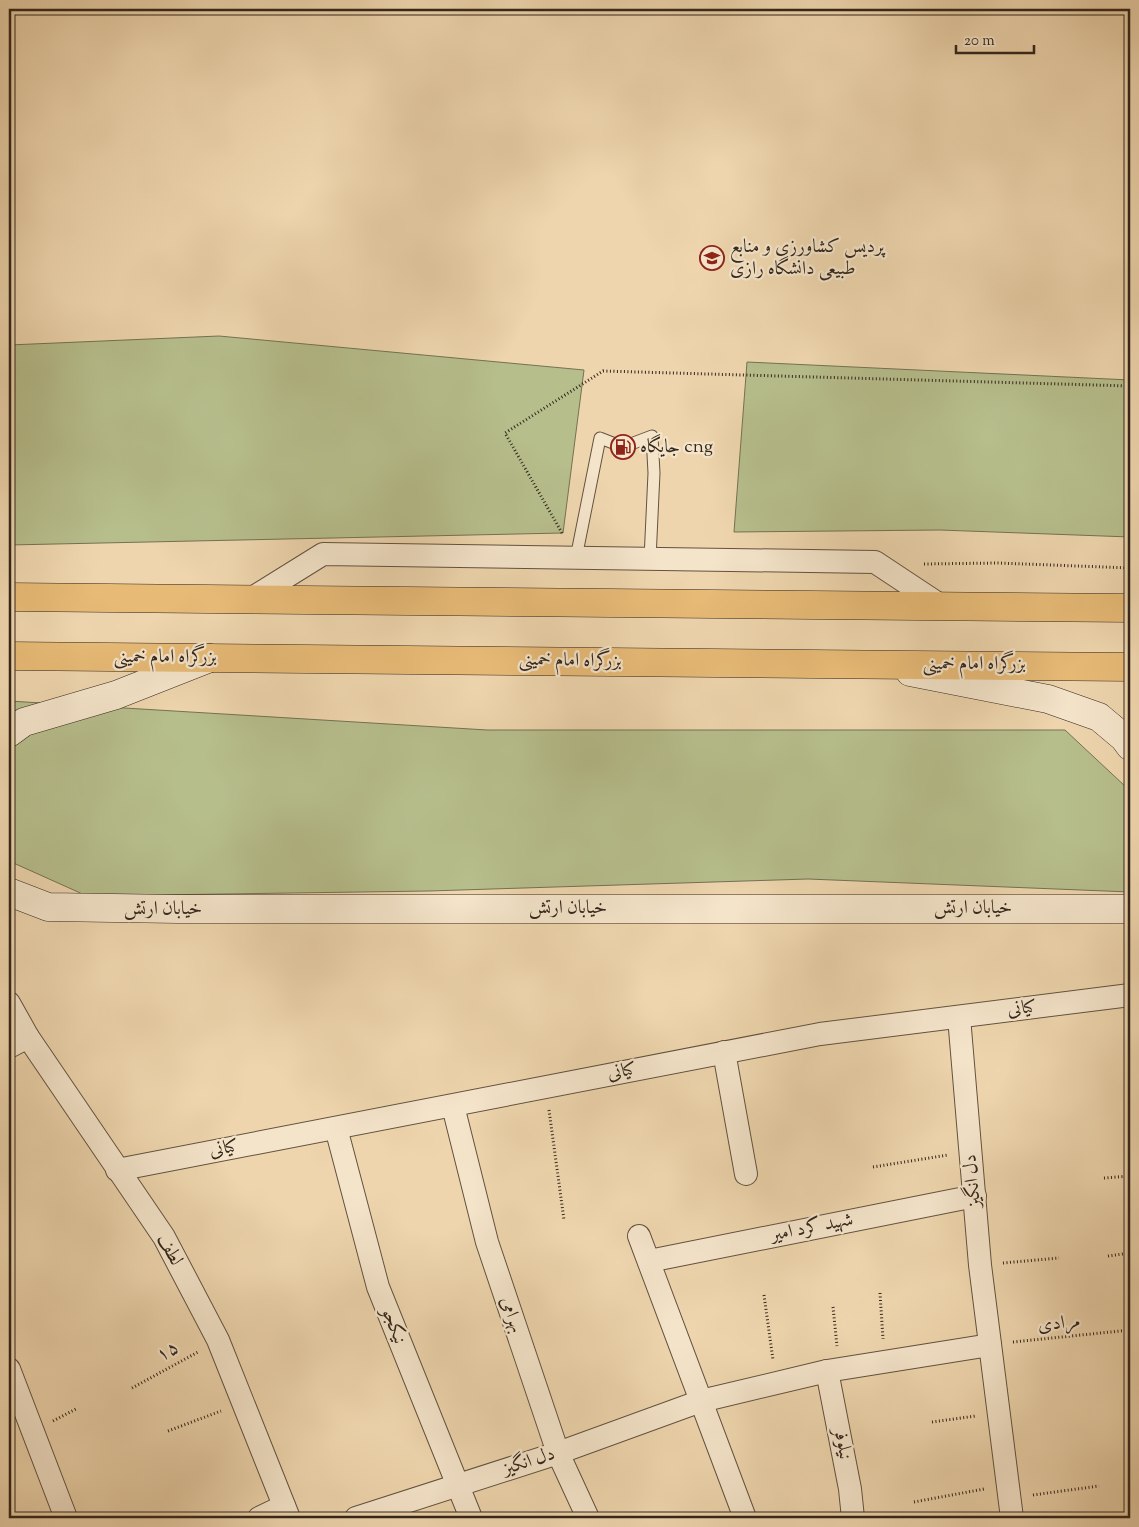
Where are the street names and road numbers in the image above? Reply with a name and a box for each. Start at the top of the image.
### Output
street label: بزرگراه امام خمینی [113,643,217,672]
street label: بزرگراه امام خمینی [518,646,622,676]
street label: بزرگراه امام خمینی [922,650,1026,679]
street label: خیابان ارتش [529,895,607,922]
street label: خیابان ارتش [934,895,1012,922]
street label: خیابان ارتش [124,896,202,923]
street label: کیانی [1006,994,1038,1024]
street label: کیانی [605,1056,639,1088]
street label: کیانی [207,1133,241,1165]
street label: دل انگیز [956,1153,989,1211]
street label: شهید کرد امیر [766,1207,856,1250]
street label: لطف [149,1229,189,1271]
street label: بهرامی [492,1293,530,1337]
street label: نیکجو [373,1302,413,1349]
street label: مرادی [1036,1308,1082,1340]
street label: ۱۵ [152,1335,184,1369]
street label: نیلوفر [825,1424,858,1462]
street label: دل انگیز [497,1440,559,1484]

